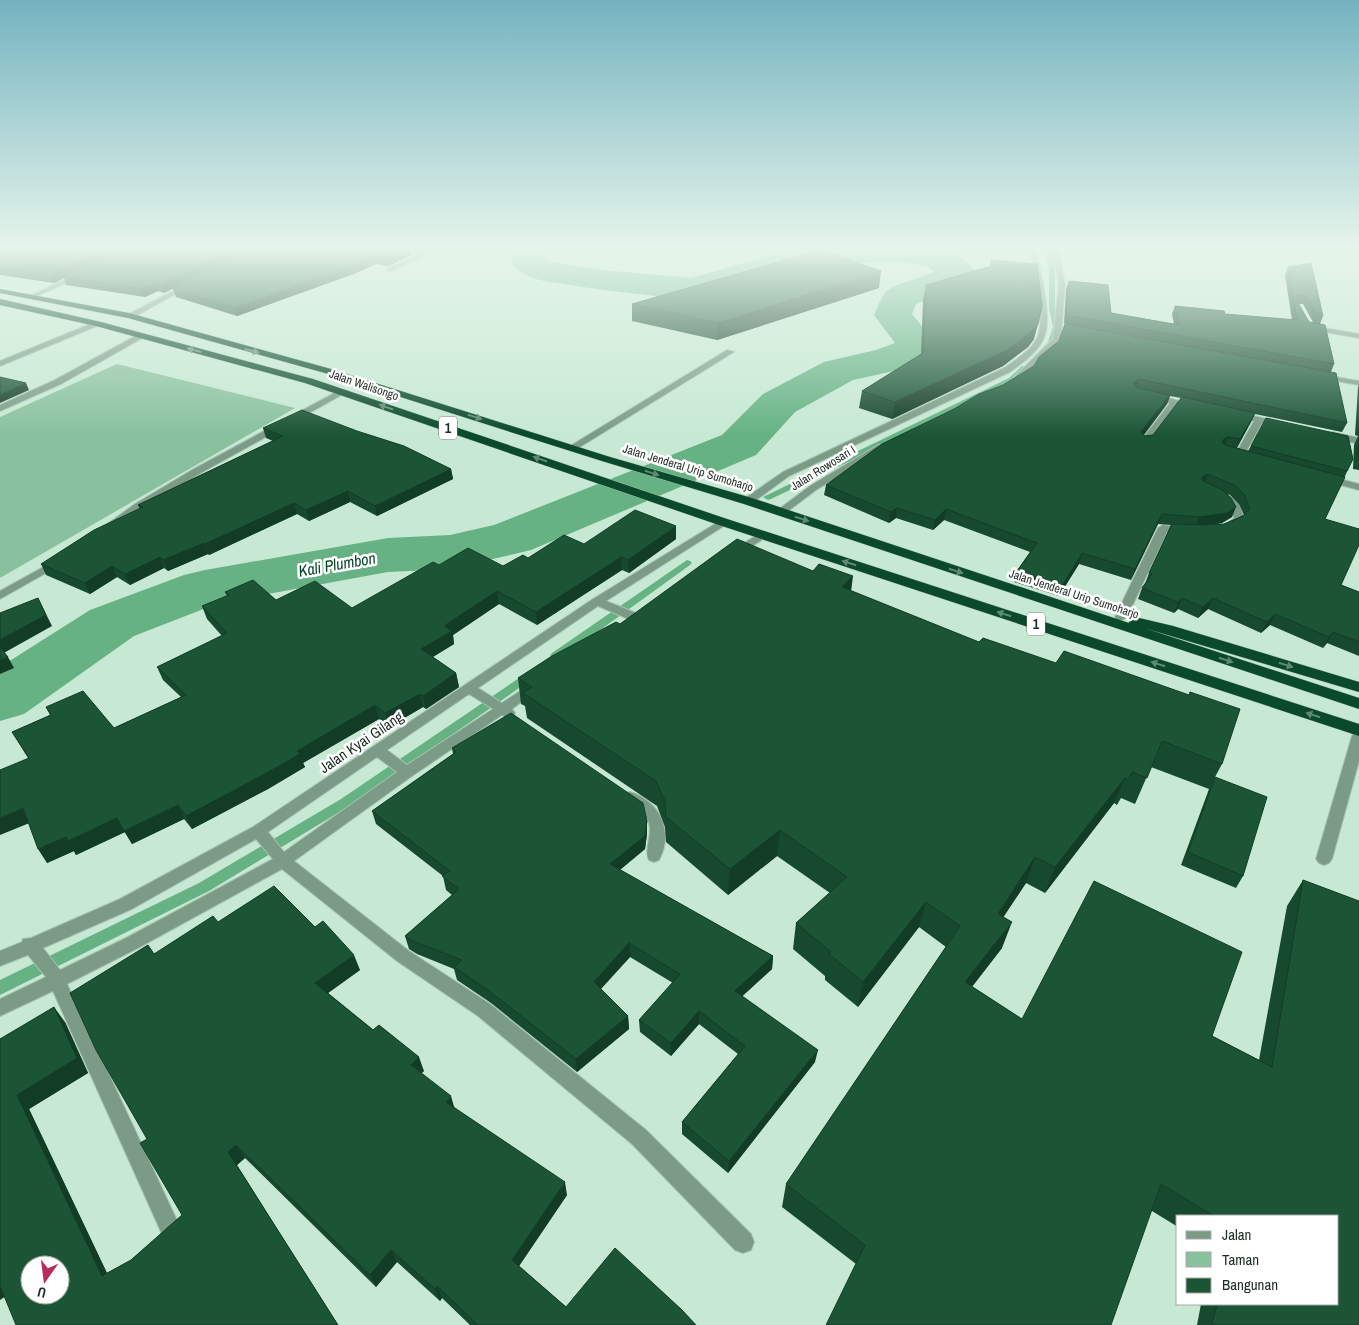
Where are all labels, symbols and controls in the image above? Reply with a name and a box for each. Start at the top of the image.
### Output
one-way arrow [187,345,202,353]
one-way arrow [244,347,259,355]
street label: Jalan Walisongo [327,366,401,404]
one-way arrow [378,403,393,411]
one-way arrow [468,414,483,422]
road number: 1 [439,416,457,439]
street label: Jalan Jenderal Urip Sumoharjo [621,441,755,495]
street label: Jalan Rowosari I [788,442,858,494]
one-way arrow [532,455,547,463]
one-way arrow [645,469,660,477]
one-way arrow [794,516,809,524]
water label: Kali Plumbon [297,546,377,582]
one-way arrow [842,559,857,566]
street label: Jalan Jenderal Urip Sumoharjo [1007,565,1141,623]
one-way arrow [949,567,964,575]
one-way arrow [996,609,1011,617]
road number: 1 [1027,612,1045,636]
one-way arrow [1219,657,1234,665]
one-way arrow [1151,660,1166,667]
one-way arrow [1279,661,1294,669]
street label: Jalan Kyai Gilang [315,706,407,778]
one-way arrow [1305,711,1320,718]
legend [1176,1215,1339,1305]
text: Jalan [1222,1224,1251,1245]
text: Taman [1222,1249,1259,1270]
north arrow [20,1255,70,1305]
text: Bangunan [1222,1274,1278,1295]
text: U [36,1283,48,1302]

